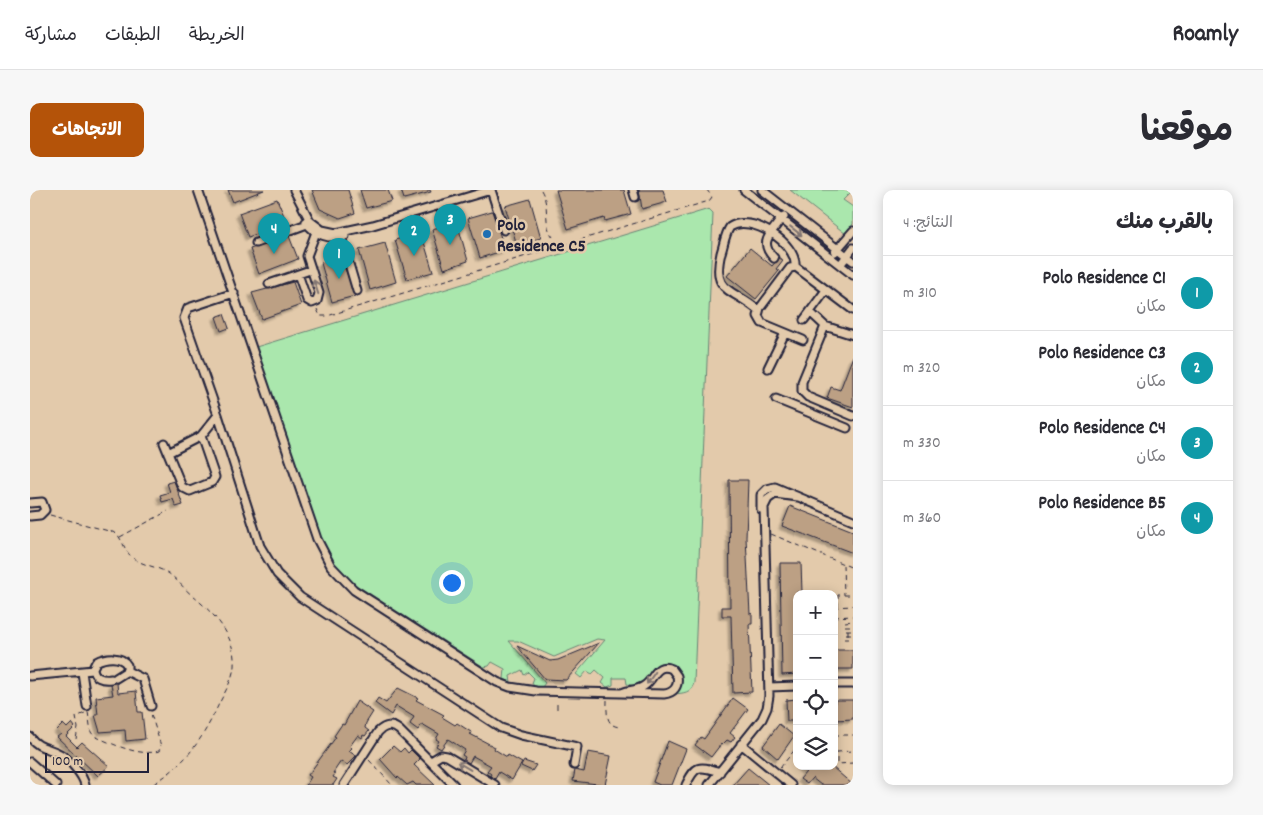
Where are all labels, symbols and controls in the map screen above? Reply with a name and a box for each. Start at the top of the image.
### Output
text: Roamly [1172,18,1238,52]
text: مشاركة [25,24,77,49]
text: الطبقات [105,24,161,49]
text: الخريطة [189,24,245,49]
button: الاتجاهات [30,103,144,157]
text: موقعنا [1140,108,1233,158]
pin: 3 [434,204,466,245]
text: بالقرب منك [1116,209,1213,239]
text: النتائج: 4 [903,212,953,235]
pin: 4 [258,213,290,254]
place label: Polo Residence C5 [497,214,586,260]
pin: 2 [398,215,430,256]
one-way arrow [789,225,802,236]
marker: Polo Residence C5 [481,228,493,240]
pin: 1 [323,238,355,279]
text: Polo Residence C1 [1043,266,1166,293]
one-way arrow [311,279,321,295]
text: 310 m [903,282,937,305]
text: 1 [1195,282,1199,305]
text: مكان [1136,296,1166,319]
text: Polo Residence C3 [1038,341,1166,368]
text: 320 m [903,357,941,380]
text: 2 [1194,357,1201,380]
text: مكان [1136,371,1166,394]
text: Polo Residence C4 [1039,416,1166,443]
text: 330 m [903,432,941,455]
text: 3 [1193,432,1201,455]
text: مكان [1136,446,1166,469]
text: Polo Residence B5 [1038,491,1166,518]
text: 360 m [903,507,941,530]
text: 4 [1194,507,1200,530]
text: مكان [1136,521,1166,544]
your location [439,570,465,596]
map controls [793,590,838,770]
button: + [793,590,838,635]
button: − [793,635,838,680]
one-way arrow [646,671,656,685]
button: locate [793,680,838,725]
button: layers [793,725,838,770]
scale bar [45,750,149,773]
text: 100 m [52,752,83,772]
one-way arrow [457,760,471,770]

